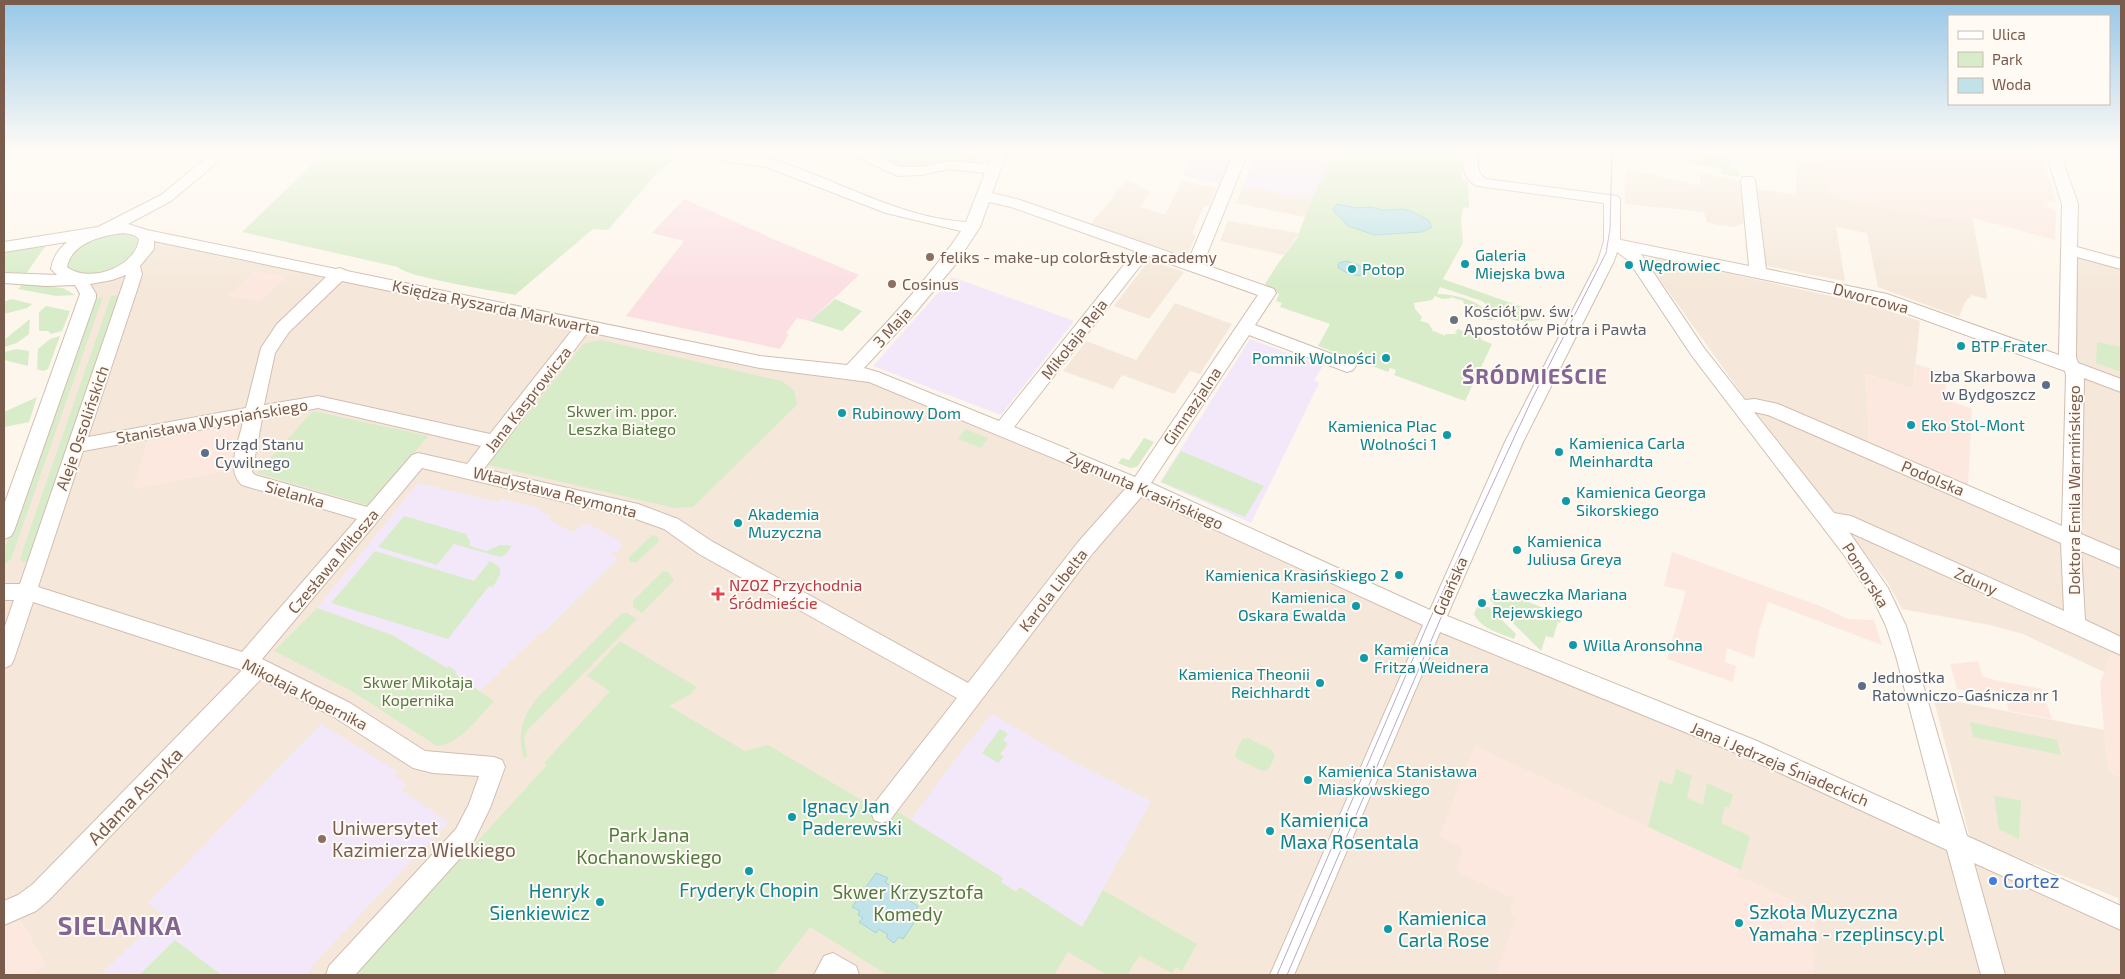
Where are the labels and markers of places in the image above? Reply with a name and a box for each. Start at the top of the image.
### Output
place label: Galeria Miejska bwa [1475,245,1565,283]
place label: feliks - make-up color&style academy [940,247,1217,266]
marker: feliks - make-up color&style academy [924,251,936,263]
place label: Wędrowiec [1639,255,1721,274]
marker: Galeria Miejska bwa [1459,258,1471,270]
place label: Potop [1362,259,1405,278]
marker: Wędrowiec [1623,259,1635,271]
marker: Potop [1346,263,1358,275]
place label: Cosinus [902,274,959,293]
marker: Cosinus [886,278,898,290]
place label: Kościół pw. św. Apostołów Piotra i Pawła [1464,301,1647,338]
marker: Kościół pw. św. Apostołów Piotra i Pawła [1448,314,1460,326]
place label: BTP Frater [1971,336,2048,355]
marker: BTP Frater [1955,340,1967,352]
place label: Pomnik Wolności [1252,348,1376,367]
marker: Pomnik Wolności [1380,352,1392,364]
place label: Izba Skarbowa w Bydgoszcz [1930,366,2036,403]
marker: Izba Skarbowa w Bydgoszcz [2040,379,2052,391]
place label: Rubinowy Dom [852,403,961,422]
marker: Rubinowy Dom [836,407,848,419]
place label: Eko Stol-Mont [1921,415,2025,434]
place label: Kamienica Plac Wolności 1 [1328,416,1437,453]
marker: Eko Stol-Mont [1905,419,1917,431]
marker: Kamienica Plac Wolności 1 [1441,429,1453,441]
place label: Kamienica Carla Meinhardta [1569,433,1685,470]
place label: Urząd Stanu Cywilnego [215,434,304,471]
marker: Kamienica Carla Meinhardta [1553,446,1565,458]
marker: Urząd Stanu Cywilnego [199,447,211,459]
place label: Kamienica Georga Sikorskiego [1576,482,1706,519]
marker: Kamienica Georga Sikorskiego [1560,495,1572,507]
place label: Akademia Muzyczna [748,504,822,541]
marker: Akademia Muzyczna [732,517,744,529]
place label: Kamienica Juliusa Greya [1527,531,1622,568]
marker: Kamienica Juliusa Greya [1511,544,1523,556]
place label: Kamienica Krasińskiego 2 [1205,565,1389,584]
marker: Kamienica Krasińskiego 2 [1393,569,1405,581]
place label: NZOZ Przychodnia Śródmieście [729,575,862,612]
place label: Ławeczka Mariana Rejewskiego [1492,584,1627,622]
marker: NZOZ Przychodnia Śródmieście [711,587,725,601]
place label: Kamienica Oskara Ewalda [1238,587,1346,624]
marker: Ławeczka Mariana Rejewskiego [1476,597,1488,609]
marker: Kamienica Oskara Ewalda [1350,600,1362,612]
place label: Willa Aronsohna [1583,635,1703,654]
place label: Kamienica Fritza Weidnera [1374,639,1489,676]
marker: Willa Aronsohna [1567,639,1579,651]
marker: Kamienica Fritza Weidnera [1358,652,1370,664]
place label: Kamienica Theonii Reichhardt [1179,664,1310,701]
place label: Jednostka Ratowniczo-Gaśnicza nr 1 [1872,667,2058,704]
marker: Kamienica Theonii Reichhardt [1314,677,1326,689]
marker: Jednostka Ratowniczo-Gaśnicza nr 1 [1856,680,1868,692]
place label: Kamienica Stanisława Miaskowskiego [1318,761,1477,798]
marker: Kamienica Stanisława Miaskowskiego [1302,774,1314,786]
place label: Ignacy Jan Paderewski [802,794,902,839]
place label: Kamienica Maxa Rosentala [1280,808,1419,853]
marker: Ignacy Jan Paderewski [786,811,798,823]
place label: Uniwersytet Kazimierza Wielkiego [332,816,516,861]
marker: Kamienica Maxa Rosentala [1264,825,1276,837]
marker: Uniwersytet Kazimierza Wielkiego [316,833,328,845]
marker: Fryderyk Chopin [743,865,755,877]
place label: Cortez [2003,869,2059,892]
marker: Cortez [1987,875,1999,887]
place label: Fryderyk Chopin [679,878,819,901]
place label: Henryk Sienkiewicz [489,879,590,924]
marker: Henryk Sienkiewicz [594,896,606,908]
place label: Szkoła Muzyczna Yamaha - rzeplinscy.pl [1749,900,1944,945]
place label: Kamienica Carla Rose [1398,906,1490,951]
marker: Szkoła Muzyczna Yamaha - rzeplinscy.pl [1733,917,1745,929]
marker: Kamienica Carla Rose [1382,923,1394,935]

